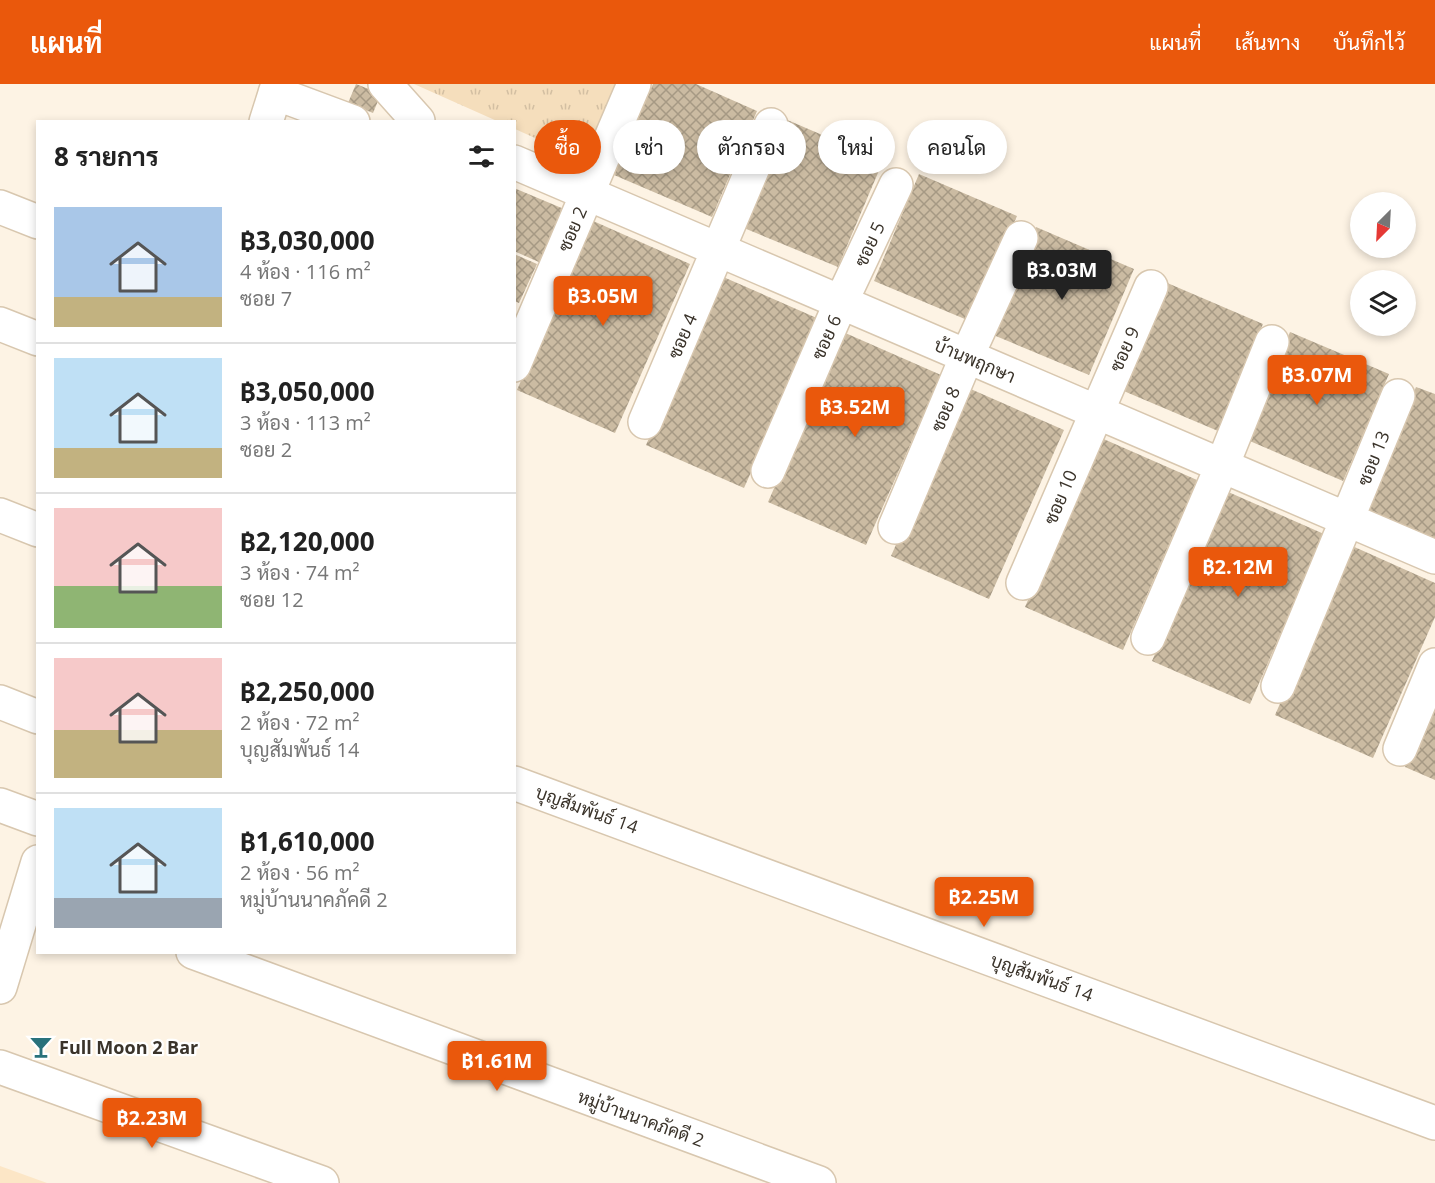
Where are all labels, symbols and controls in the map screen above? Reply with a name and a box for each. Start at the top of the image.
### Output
text: แผนที่ [30,23,103,61]
text: แผนที่ [1149,28,1202,56]
text: เส้นทาง [1235,28,1300,56]
text: บันทึกไว้ [1333,28,1405,56]
chip: ซื้อ [534,120,601,174]
chip: เช่า [613,120,685,174]
chip: ตัวกรอง [697,120,806,174]
chip: ใหม่ [818,120,895,174]
chip: คอนโด [907,120,1007,174]
text: 8 รายการ [54,138,159,174]
icon: filters [465,140,498,173]
north arrow [1350,192,1416,258]
map controls [1350,192,1416,336]
street label: ซอย 2 [552,203,592,255]
street label: ซอย 5 [848,218,890,270]
text: ฿3,030,000 [240,222,375,258]
icon: home [102,231,174,303]
pin: ฿3.03M [1013,250,1111,301]
text: ฿3.03M [1027,256,1097,283]
text: 4 ห้อง · 116 m² [240,258,371,285]
button: layers [1350,270,1416,336]
pin: ฿3.05M [554,276,652,327]
text: ฿3.05M [568,282,638,309]
text: ซอย 7 [240,285,292,312]
street label: ซอย 4 [662,310,702,362]
street label: ซอย 6 [805,311,847,363]
street label: ซอย 9 [1103,323,1145,375]
street label: บ้านพฤกษา [930,332,1020,388]
pin: ฿3.07M [1268,355,1366,406]
text: ฿3.07M [1282,361,1352,388]
text: ฿3,050,000 [240,373,375,409]
icon: home [102,382,174,454]
street label: ซอย 8 [925,383,965,435]
pin: ฿3.52M [806,387,904,438]
text: ฿3.52M [820,393,890,420]
text: 3 ห้อง · 113 m² [240,409,371,436]
street label: ซอย 13 [1351,427,1395,489]
text: ซอย 2 [240,436,292,463]
street label: ซอย 10 [1038,466,1082,528]
text: ฿2,120,000 [240,523,375,559]
icon: home [102,532,174,604]
pin: ฿2.12M [1189,547,1287,598]
text: ฿2.12M [1203,553,1273,580]
text: 3 ห้อง · 74 m² [240,559,359,586]
text: ซอย 12 [240,586,304,613]
text: ฿2,250,000 [240,673,375,709]
icon: home [102,682,174,754]
text: 2 ห้อง · 72 m² [240,709,359,736]
text: บุญสัมพันธ์ 14 [240,736,359,763]
street label: บุญสัมพันธ์ 14 [532,779,642,840]
text: ฿1,610,000 [240,823,375,859]
icon: home [102,832,174,904]
text: 2 ห้อง · 56 m² [240,859,359,886]
pin: ฿2.25M [935,877,1033,928]
text: ฿2.25M [949,883,1019,910]
text: หมู่บ้านนาคภัคดี 2 [240,886,388,913]
street label: บุญสัมพันธ์ 14 [987,947,1097,1008]
bar icon: Full Moon 2 Bar [28,1034,54,1060]
place label: Full Moon 2 Bar [59,1035,198,1059]
pin: ฿1.61M [448,1041,546,1092]
text: ฿1.61M [462,1047,532,1074]
street label: หมู่บ้านนาคภัคดี 2 [574,1084,708,1154]
pin: ฿2.23M [103,1098,201,1149]
text: ฿2.23M [117,1104,187,1131]

